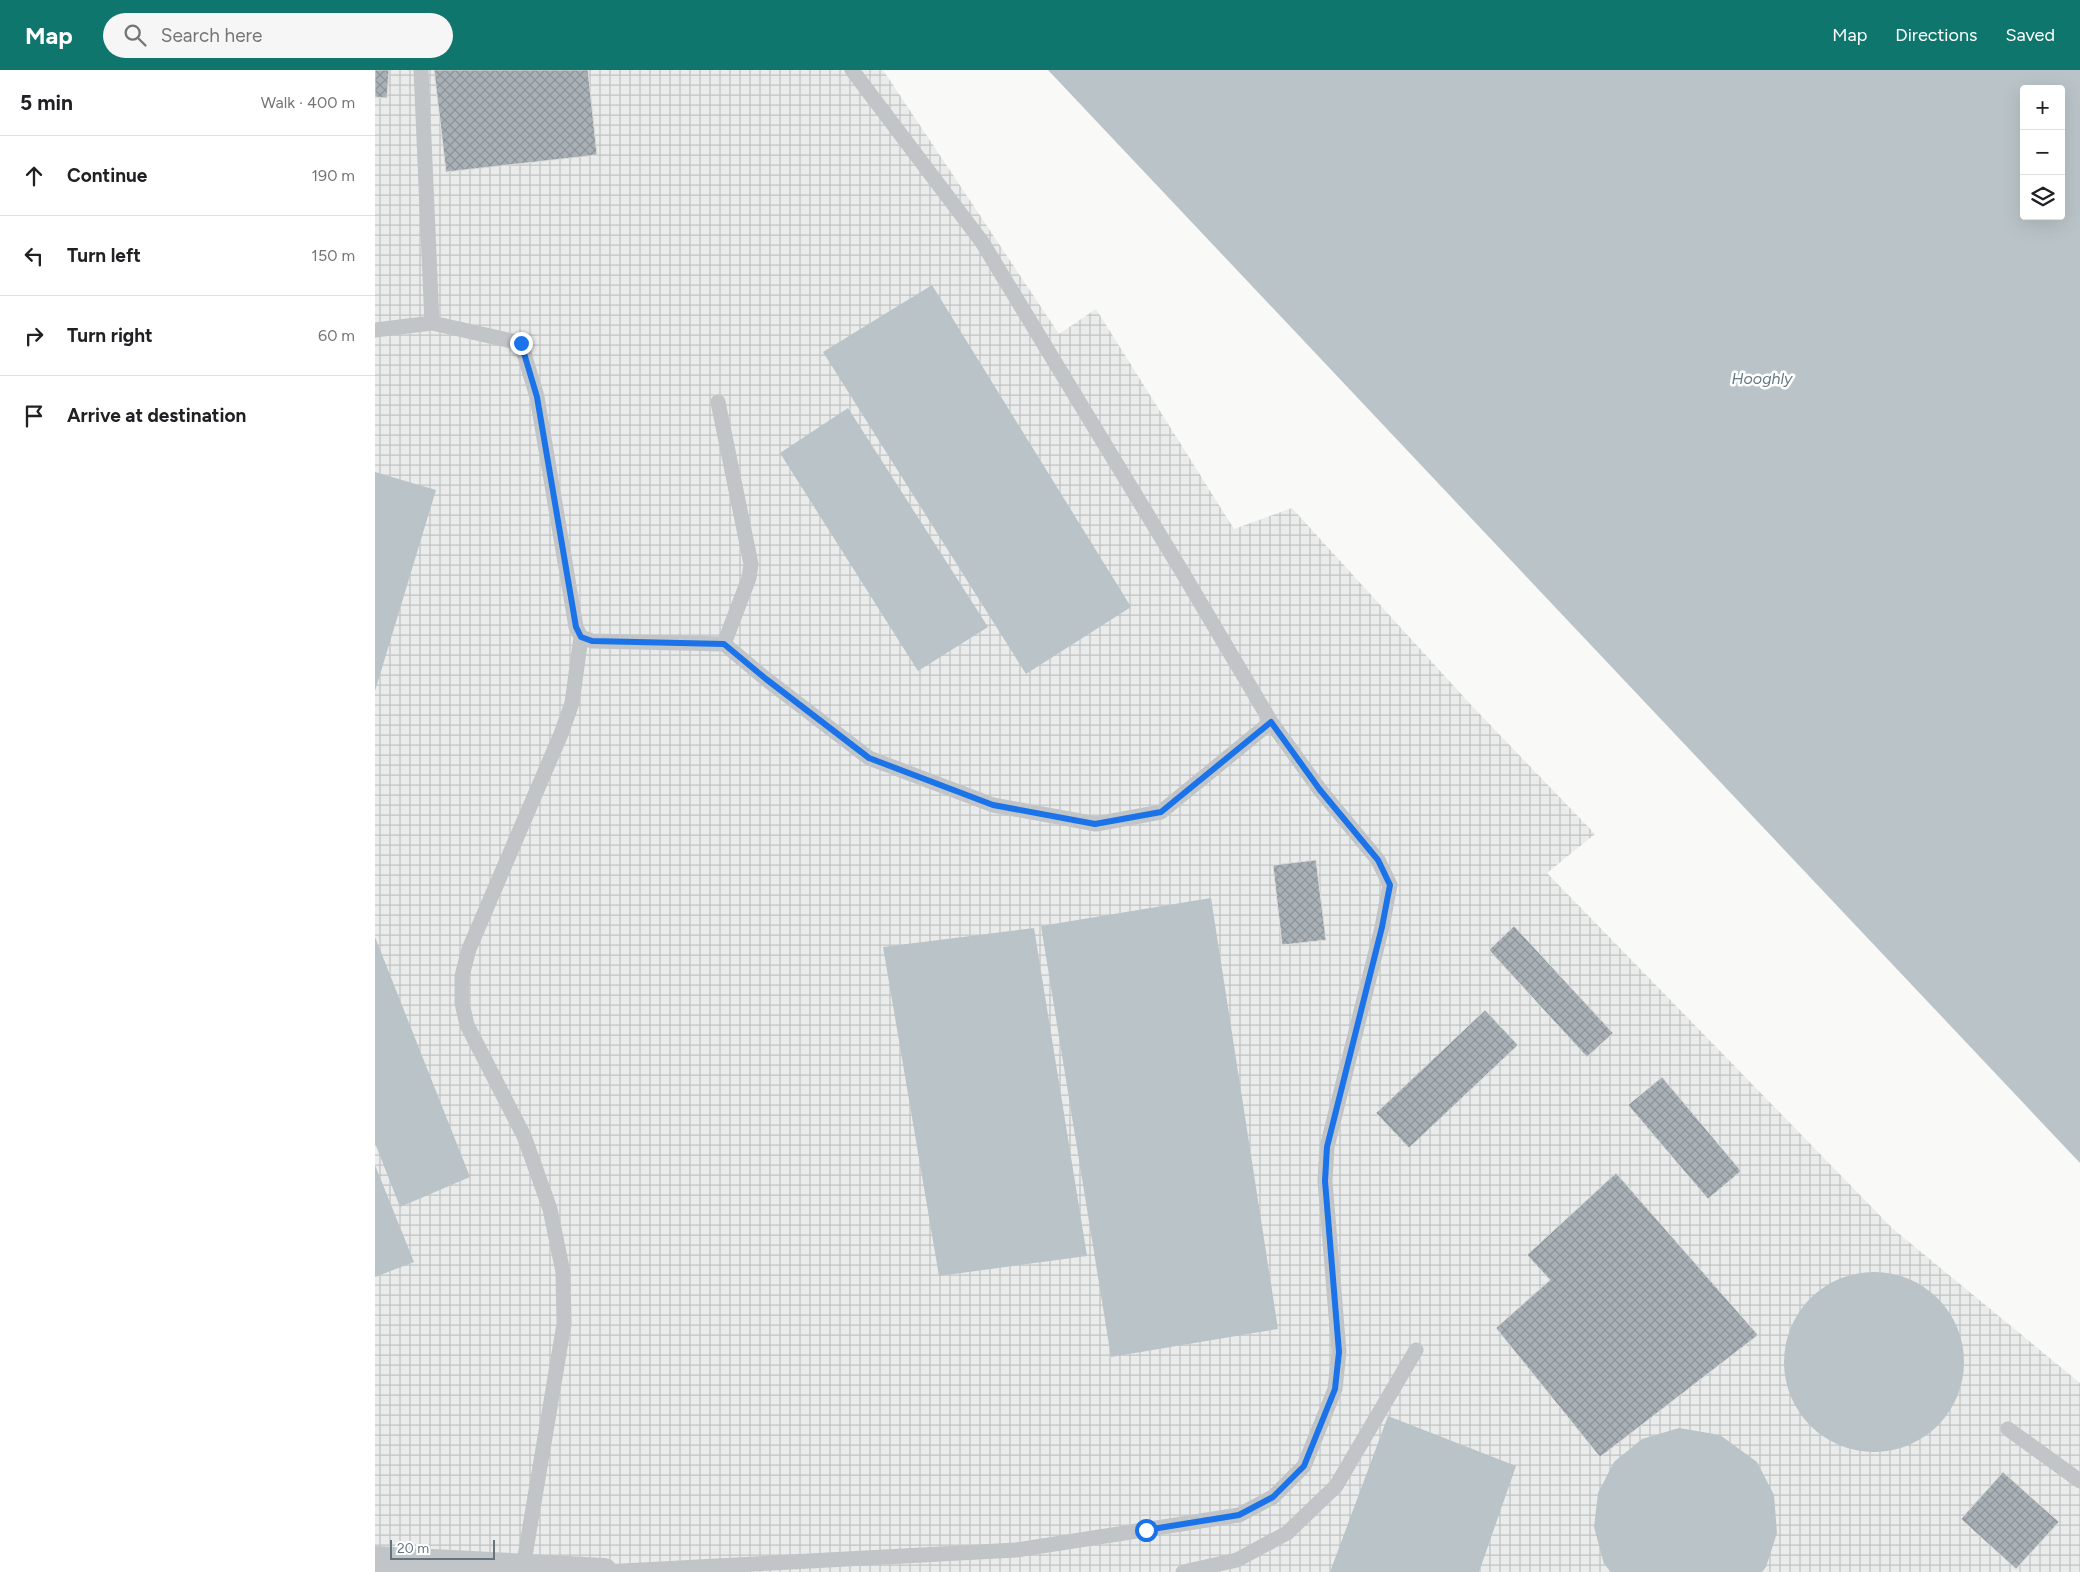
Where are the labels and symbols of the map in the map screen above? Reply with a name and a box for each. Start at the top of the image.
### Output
route end [510,332,533,355]
water label: Hooghly [1732,369,1793,388]
route start [1135,1519,1158,1542]
scale bar [390,1537,495,1560]

